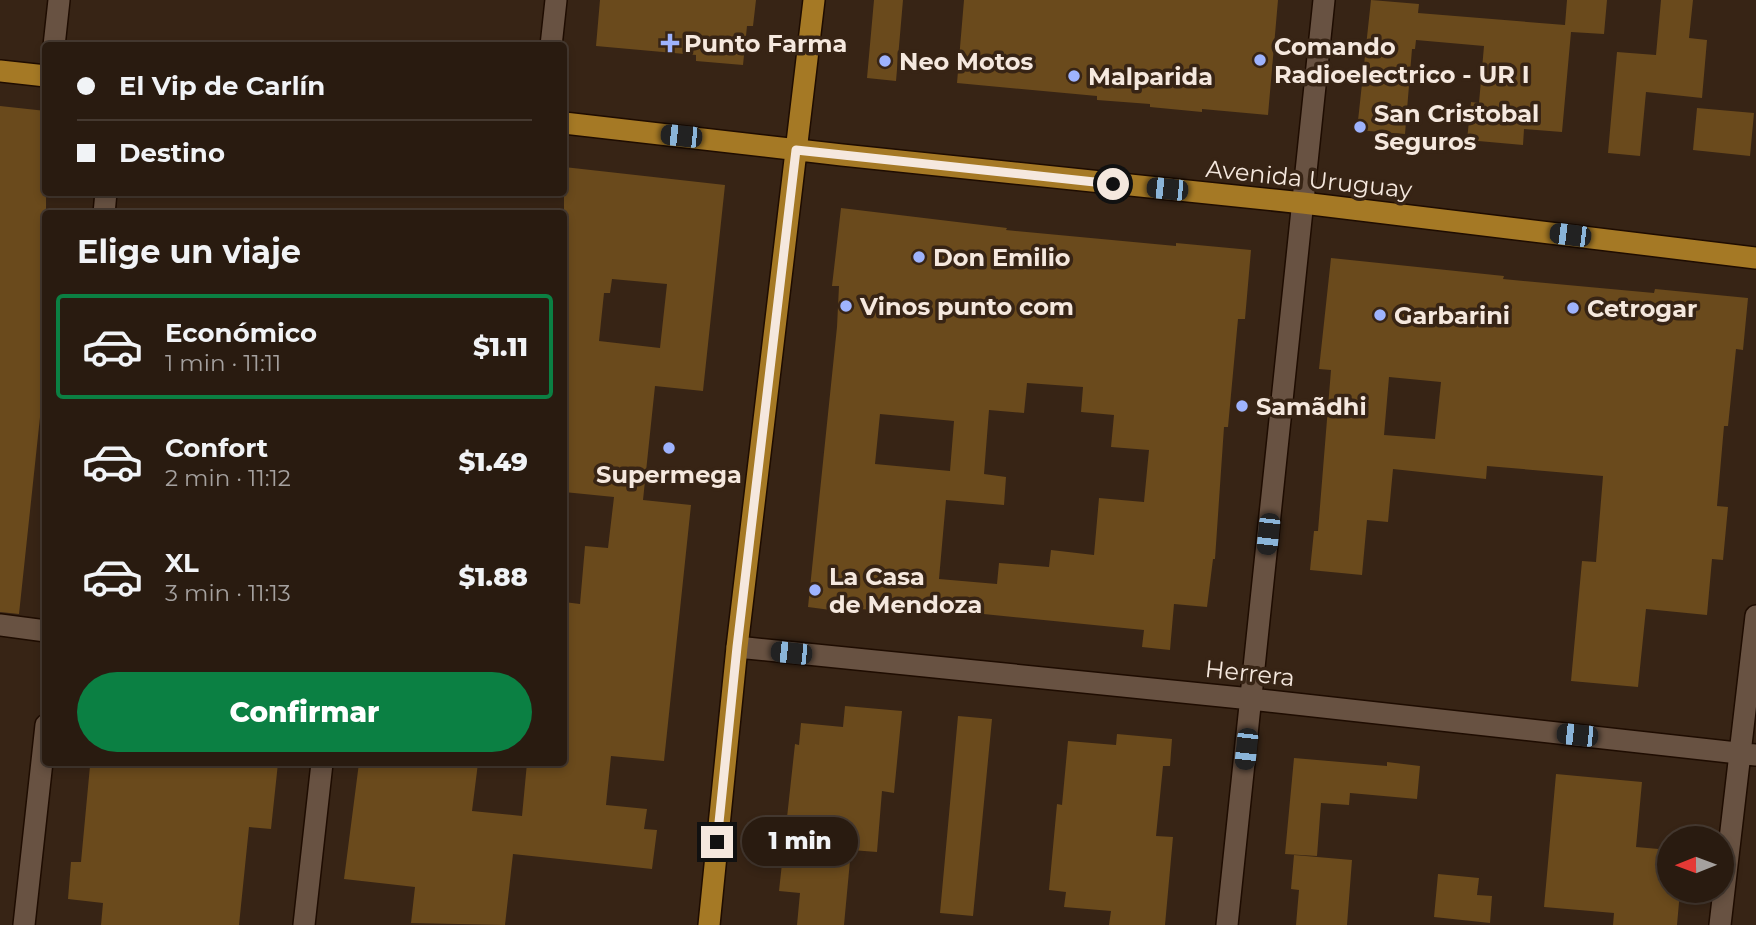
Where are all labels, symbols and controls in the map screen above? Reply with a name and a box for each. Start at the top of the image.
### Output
place label: Punto Farma [684,29,847,58]
place label: Comando Radioelectrico - UR I [1274,32,1530,89]
marker: Punto Farma [662,35,678,51]
place label: Neo Motos [899,47,1033,76]
marker: Comando Radioelectrico - UR I [1252,52,1268,68]
marker: Neo Motos [877,53,893,69]
place label: Malparida [1088,62,1213,91]
marker: Malparida [1066,68,1082,84]
text: El Vip de Carlín [119,70,325,102]
place label: San Cristobal Seguros [1374,99,1539,156]
marker: San Cristobal Seguros [1352,119,1368,135]
car [660,123,703,149]
text: Destino [119,137,225,169]
street label: Avenida Uruguay [1204,154,1414,204]
route start [1097,168,1129,200]
car [1146,176,1189,202]
car [1548,222,1593,248]
text: Elige un viaje [77,232,301,271]
place label: Don Emilio [933,243,1071,272]
marker: Don Emilio [911,249,927,265]
place label: Vinos punto com [859,292,1074,321]
place label: Cetrogar [1587,294,1697,323]
marker: Vinos punto com [838,298,854,314]
marker: Cetrogar [1565,300,1581,316]
place label: Garbarini [1394,301,1510,330]
marker: Garbarini [1372,307,1388,323]
icon: car [81,315,144,378]
text: Económico [165,317,317,349]
text: $1.11 [473,331,528,363]
text: 1 min · 11:11 [165,349,281,377]
place label: Samãdhi [1256,392,1367,421]
marker: Samãdhi [1234,398,1250,414]
icon: car [81,430,144,493]
text: Confort [165,432,268,464]
marker: Supermega [661,440,677,456]
text: $1.49 [458,446,528,478]
place label: Supermega [596,460,742,489]
text: 2 min · 11:12 [165,464,291,492]
car [1256,512,1281,556]
icon: car [81,545,144,608]
text: XL [165,547,199,579]
text: $1.88 [459,561,528,593]
place label: La Casa de Mendoza [829,562,982,619]
text: 3 min · 11:13 [165,579,291,607]
marker: La Casa de Mendoza [807,582,823,598]
car [770,640,813,666]
street label: Herrera [1204,654,1296,692]
button: Confirmar [77,672,532,752]
car [1556,722,1599,748]
car [1234,727,1259,771]
callout: 1 min [742,818,857,866]
route end [701,826,733,858]
north arrow [1657,826,1734,903]
map controls [1657,826,1734,903]
text: 1 min [768,827,832,855]

